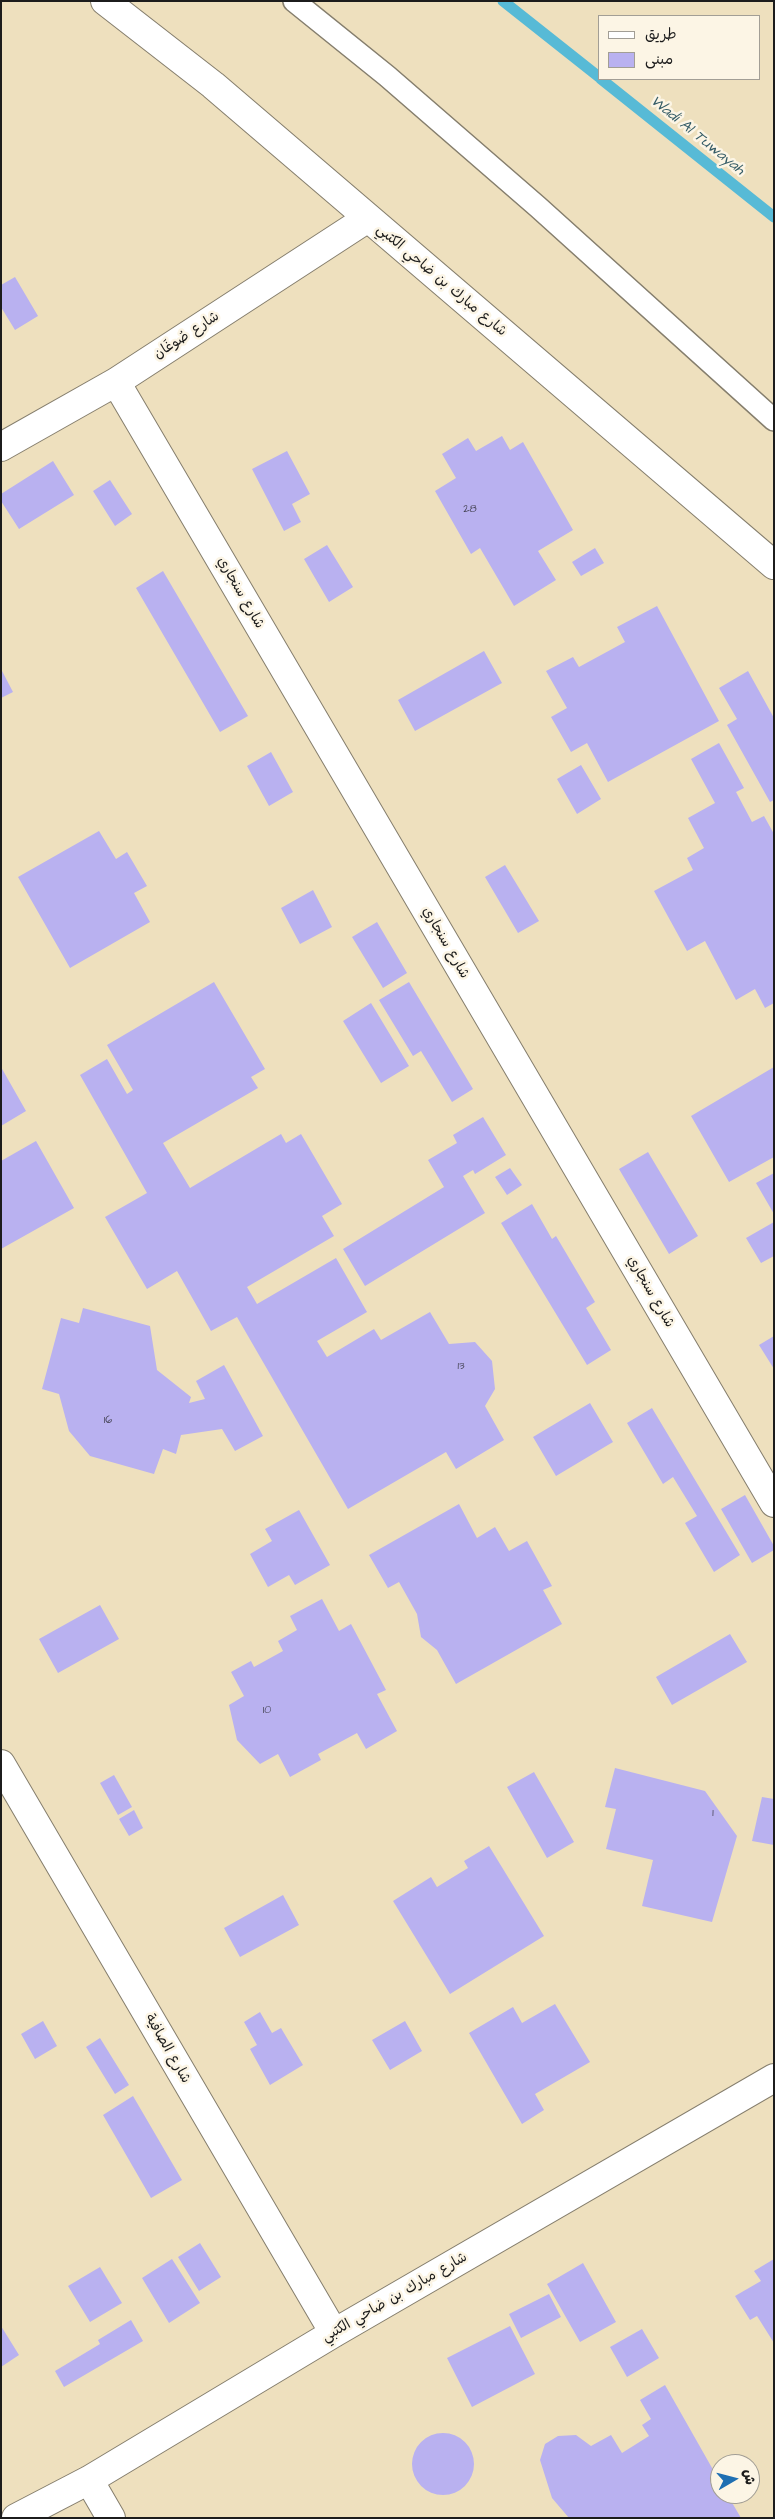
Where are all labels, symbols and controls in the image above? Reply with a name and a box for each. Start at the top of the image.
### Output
legend [598,15,760,80]
text: طريق [645,24,677,45]
text: مبنى [645,49,673,70]
water label: Wadi Al Tuwayah [646,93,748,179]
street label: شارع مبارك بن ضاحي الكتبي [372,222,510,340]
street label: شارع صُوغَان [151,309,223,363]
house number: 28 [463,503,477,517]
street label: شارع سنجاري [213,554,267,632]
street label: شارع سنجاري [418,904,472,982]
street label: شارع سنجاري [623,1253,677,1331]
house number: 13 [457,1360,465,1374]
house number: 16 [104,1414,112,1428]
house number: 10 [263,1704,271,1718]
house number: 1 [712,1807,714,1821]
street label: شارع الصافية [140,2011,194,2087]
street label: شارع مبارك بن ضاحي الكتبي [319,2249,471,2347]
north arrow [710,2454,760,2504]
text: ش [738,2468,760,2486]

